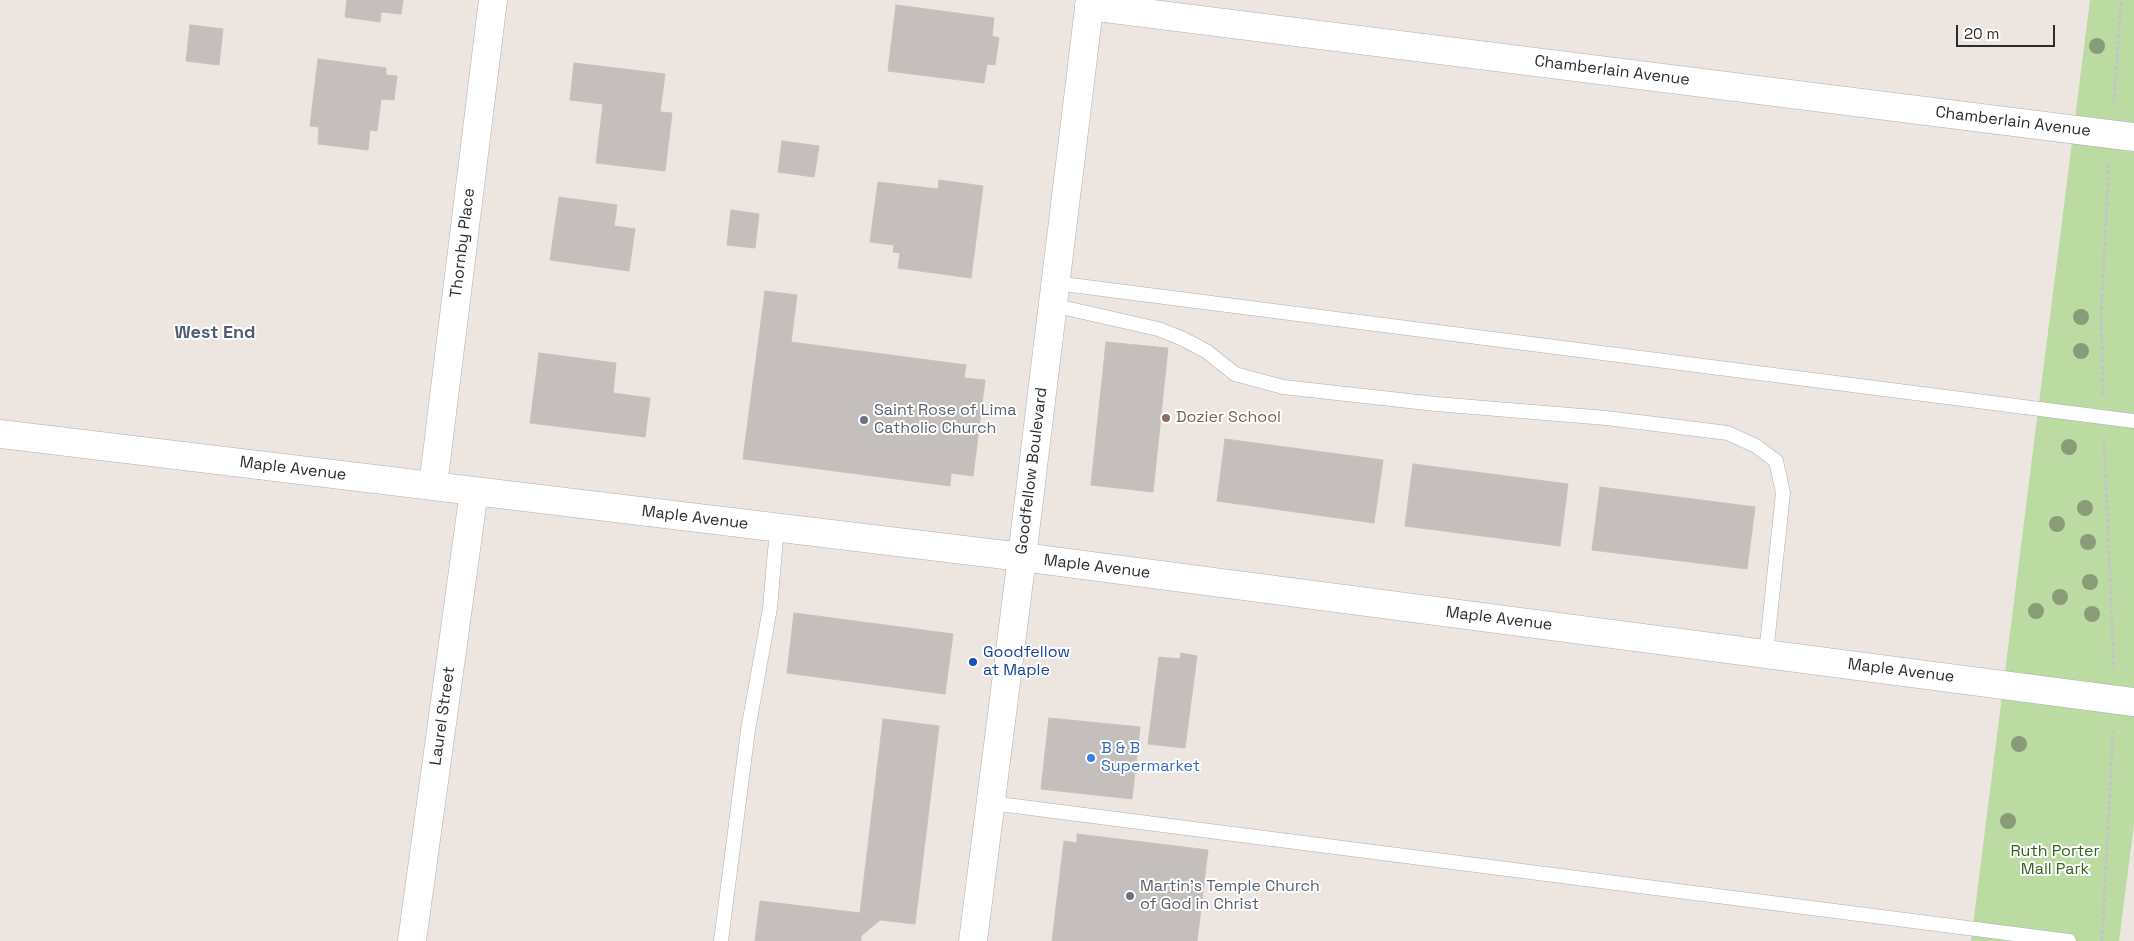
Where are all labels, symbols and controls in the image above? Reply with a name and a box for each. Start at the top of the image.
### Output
scale bar [1959,15,2058,47]
text: 20 m [1964,24,1999,43]
street label: Chamberlain Avenue [1533,52,1691,90]
street label: Chamberlain Avenue [1934,103,2092,141]
street label: Thornby Place [447,187,479,299]
district label: West End [174,322,256,344]
street label: Goodfellow Boulevard [1012,386,1052,556]
place label: Saint Rose of Lima Catholic Church [874,401,1016,439]
place label: Dozier School [1176,408,1281,428]
marker: Dozier School [1160,412,1172,424]
marker: Saint Rose of Lima Catholic Church [858,414,870,426]
street label: Maple Avenue [239,453,347,485]
street label: Maple Avenue [641,502,749,534]
street label: Maple Avenue [1043,551,1151,583]
street label: Maple Avenue [1445,603,1553,635]
place label: Goodfellow at Maple [983,643,1070,681]
street label: Maple Avenue [1847,655,1955,687]
marker: Goodfellow at Maple [967,656,979,668]
street label: Laurel Street [427,665,459,767]
place label: B & B Supermarket [1101,739,1200,777]
marker: B & B Supermarket [1085,752,1097,764]
park label: Ruth Porter Mall Park [2010,842,2100,880]
place label: Martin's Temple Church of God in Christ [1140,877,1320,915]
marker: Martin's Temple Church of God in Christ [1124,890,1136,902]

